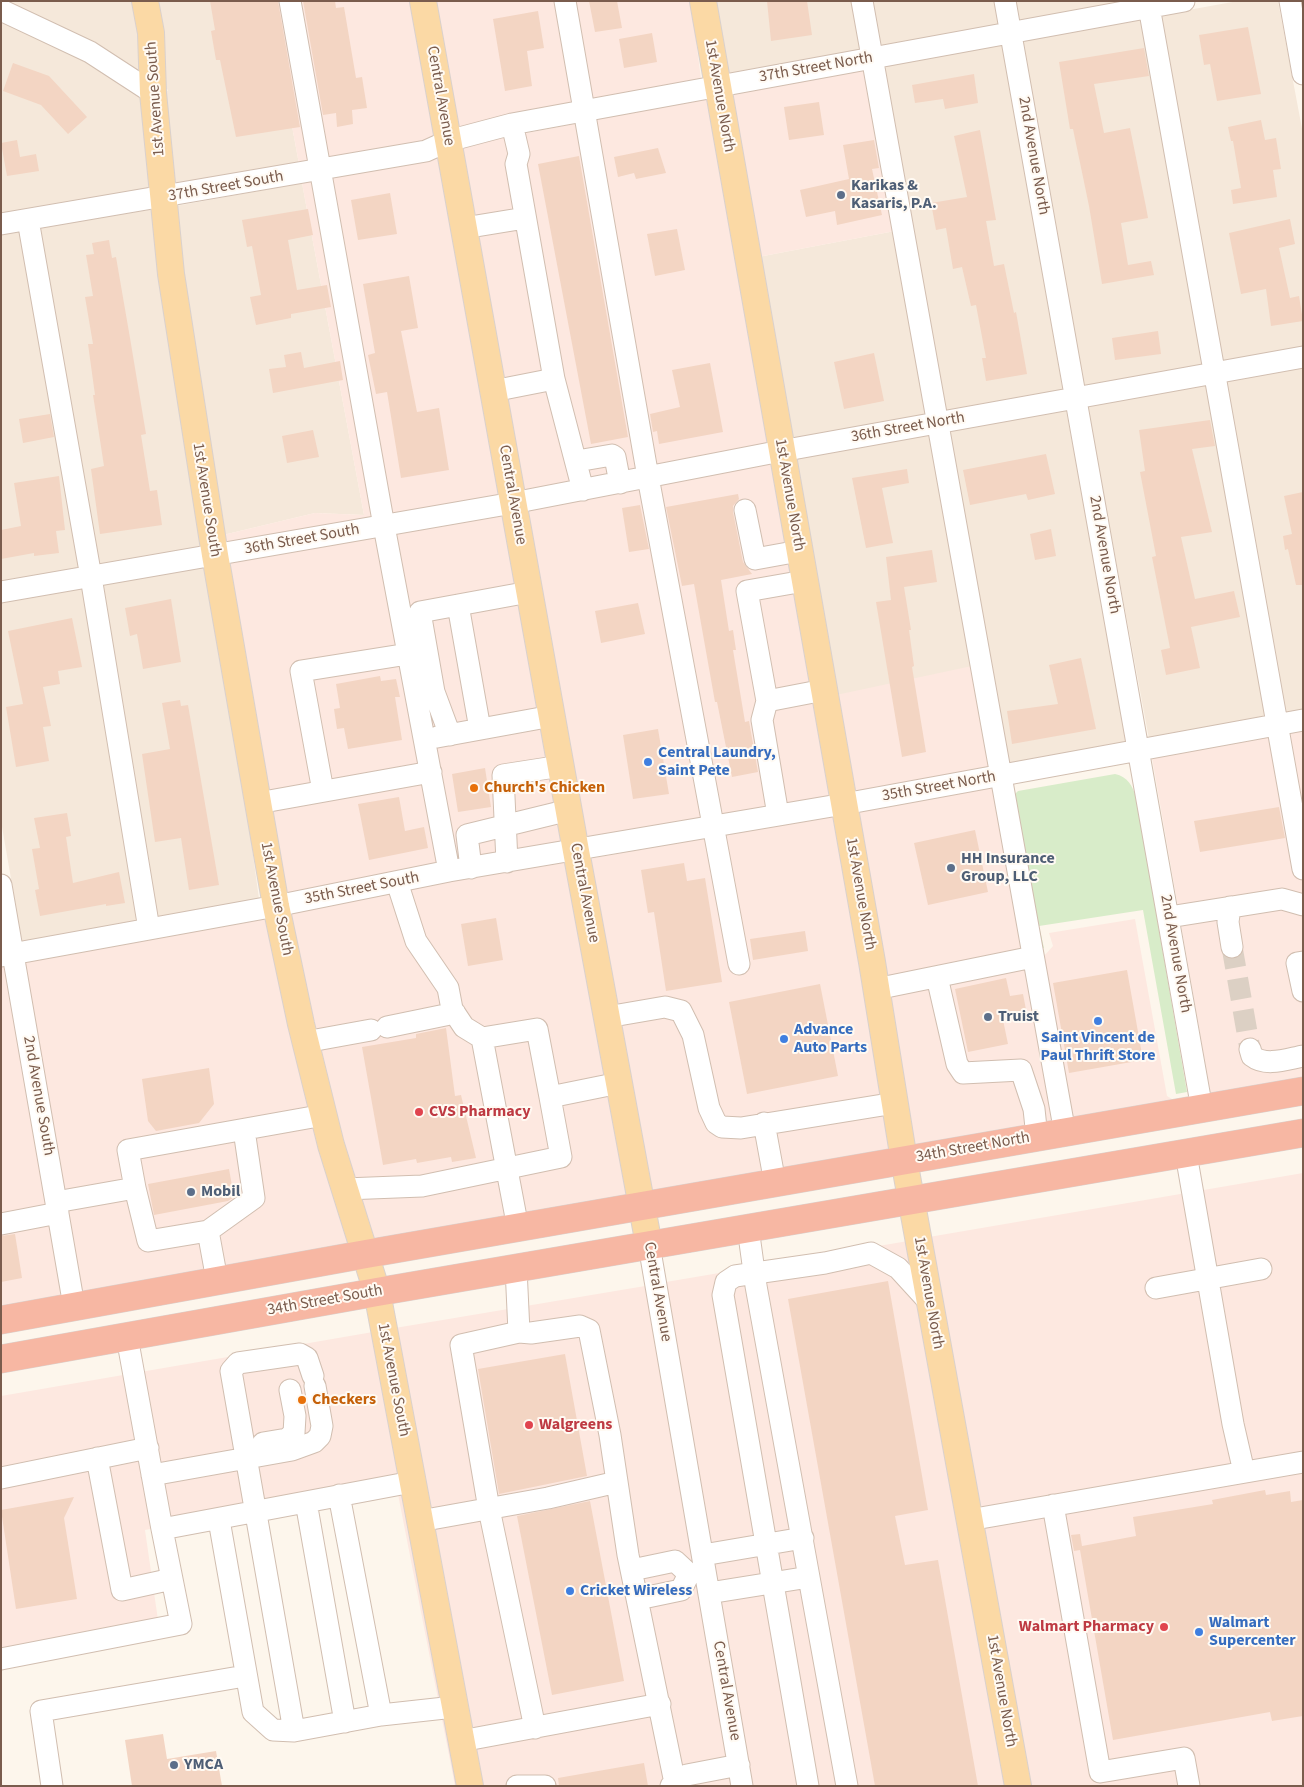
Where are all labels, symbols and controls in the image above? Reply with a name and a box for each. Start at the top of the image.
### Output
street label: 1st Avenue North [700,38,738,154]
street label: 1st Avenue South [142,41,170,157]
street label: Central Avenue [422,45,458,147]
street label: 37th Street North [758,49,874,87]
street label: 2nd Avenue North [1013,95,1053,217]
street label: 37th Street South [167,167,285,207]
place label: Karikas & Kasaris, P.A. [851,176,937,214]
marker: Karikas & Kasaris, P.A. [835,189,847,201]
street label: 36th Street North [850,409,966,447]
street label: 1st Avenue North [770,437,808,553]
street label: 1st Avenue South [187,441,225,559]
street label: Central Avenue [494,444,530,546]
street label: 2nd Avenue North [1084,494,1124,616]
street label: 36th Street South [243,520,361,560]
place label: Central Laundry, Saint Pete [658,743,776,781]
marker: Central Laundry, Saint Pete [642,756,654,768]
street label: 35th Street North [881,768,997,806]
place label: Church's Chicken [484,778,605,798]
marker: Church's Chicken [468,782,480,794]
street label: 1st Avenue North [841,836,879,952]
street label: 1st Avenue South [256,840,296,958]
street label: Central Avenue [565,842,603,944]
place label: HH Insurance Group, LLC [961,849,1055,887]
marker: HH Insurance Group, LLC [945,862,957,874]
street label: 35th Street South [303,868,421,910]
street label: 2nd Avenue North [1155,893,1195,1015]
place label: Truist [998,1007,1039,1027]
marker: Truist [982,1011,994,1023]
marker: Saint Vincent de Paul Thrift Store [1092,1015,1104,1027]
place label: Advance Auto Parts [794,1020,867,1058]
place label: Saint Vincent de Paul Thrift Store [1041,1028,1155,1066]
marker: Advance Auto Parts [778,1033,790,1045]
street label: 2nd Avenue South [18,1035,58,1157]
place label: CVS Pharmacy [429,1102,530,1122]
marker: CVS Pharmacy [413,1106,425,1118]
street label: 34th Street North [915,1129,1031,1167]
place label: Mobil [201,1182,240,1202]
marker: Mobil [185,1186,197,1198]
street label: 1st Avenue North [909,1235,947,1351]
street label: Central Avenue [639,1241,675,1343]
street label: 34th Street South [266,1281,384,1321]
street label: 1st Avenue South [373,1321,413,1439]
place label: Checkers [312,1390,376,1410]
marker: Checkers [296,1394,308,1406]
place label: Walgreens [539,1415,612,1435]
marker: Walgreens [523,1419,535,1431]
place label: Cricket Wireless [580,1581,692,1601]
marker: Cricket Wireless [564,1585,576,1597]
place label: Walmart Supercenter [1209,1613,1296,1651]
place label: Walmart Pharmacy [1019,1617,1154,1637]
marker: Walmart Pharmacy [1158,1621,1170,1633]
marker: Walmart Supercenter [1193,1626,1205,1638]
street label: 1st Avenue North [982,1633,1020,1749]
street label: Central Avenue [708,1640,744,1742]
place label: YMCA [184,1755,223,1775]
marker: YMCA [168,1759,180,1771]

